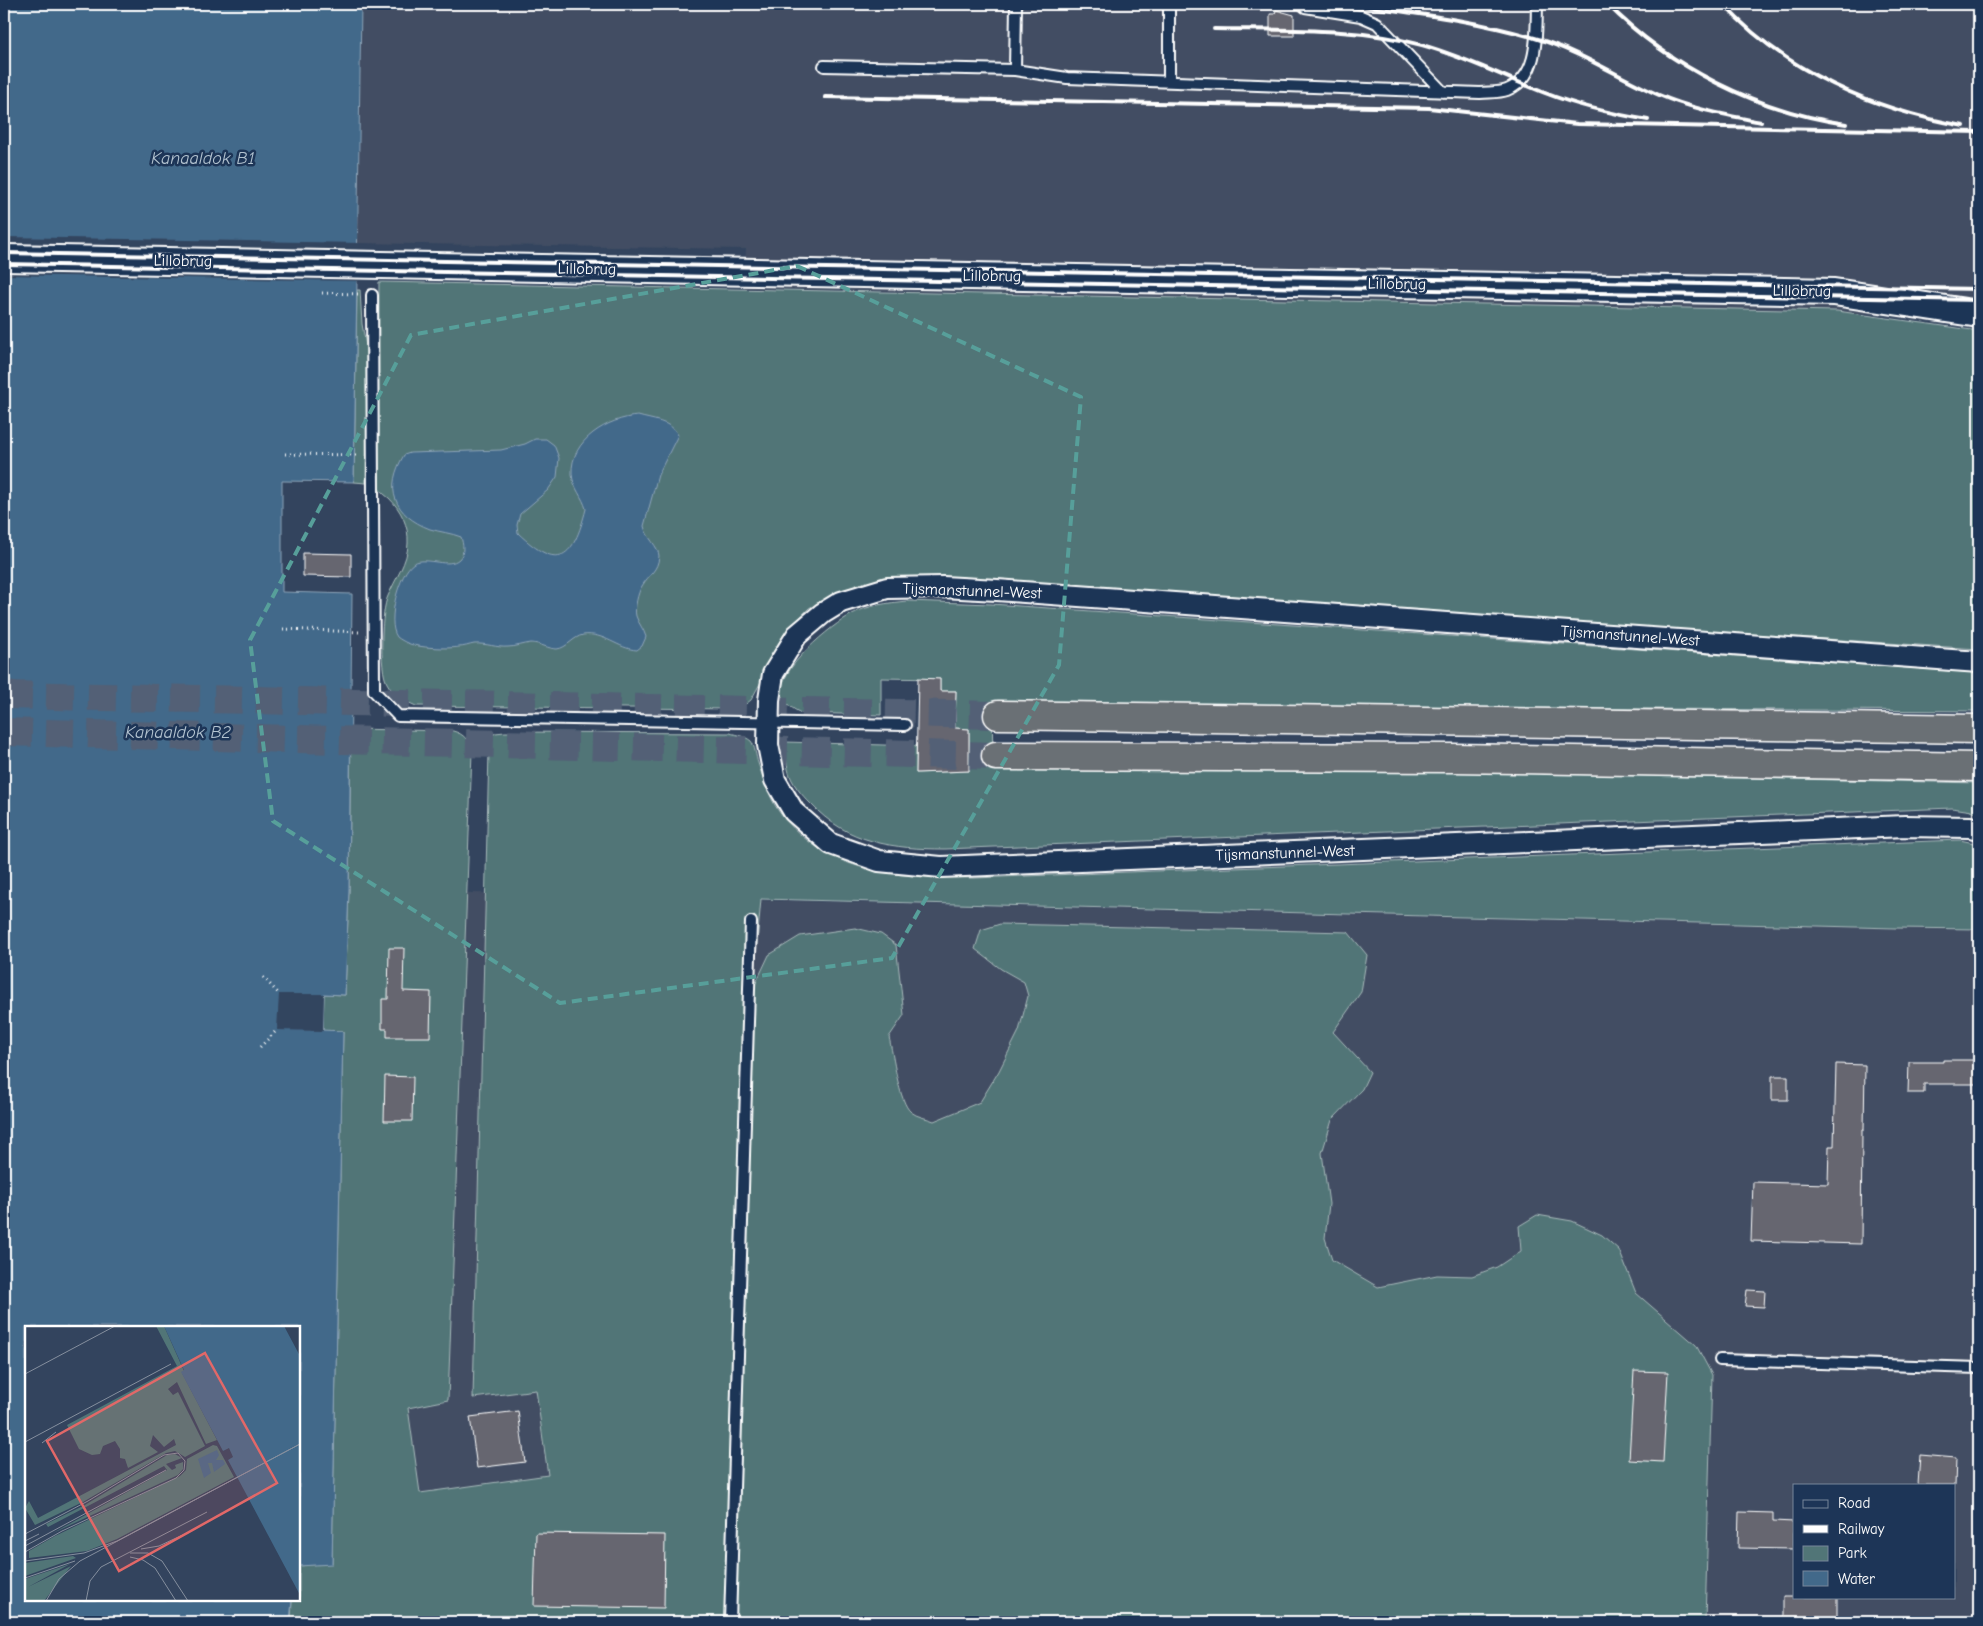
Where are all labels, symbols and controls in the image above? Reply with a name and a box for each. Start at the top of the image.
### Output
water label: Kanaaldok B1 [151,148,255,169]
street label: Lillobrug [154,251,212,271]
street label: Lillobrug [558,259,616,279]
street label: Lillobrug [963,266,1021,286]
street label: Lillobrug [1368,274,1426,294]
street label: Lillobrug [1773,281,1831,301]
street label: Tijsmanstunnel-West [902,580,1042,602]
street label: Tijsmanstunnel-West [1560,622,1701,650]
water label: Kanaaldok B2 [125,722,232,743]
street label: Tijsmanstunnel-West [1215,842,1355,864]
inset map [25,1326,300,1601]
legend [1793,1484,1956,1598]
text: Road [1838,1494,1870,1512]
text: Railway [1838,1520,1885,1538]
text: Park [1838,1544,1867,1562]
text: Water [1838,1570,1875,1588]

